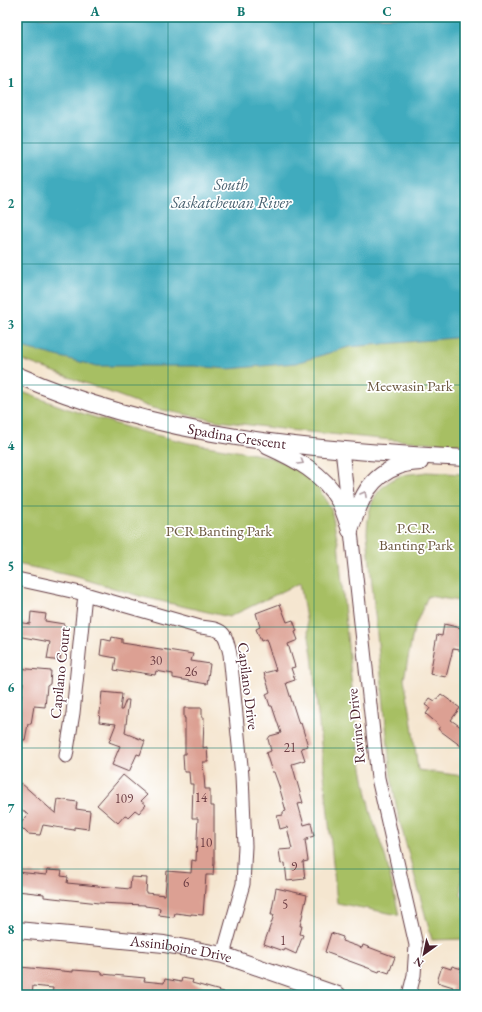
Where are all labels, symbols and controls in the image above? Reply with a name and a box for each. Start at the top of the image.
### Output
text: A [89,3,100,20]
text: B [237,3,245,20]
text: C [382,3,392,20]
text: 1 [8,74,15,91]
water label: South Saskatchewan River [170,174,292,213]
text: 2 [8,195,15,212]
text: 3 [8,316,15,333]
park label: Meewasin Park [367,376,454,395]
street label: Spadina Crescent [186,419,287,453]
text: 4 [8,437,15,454]
one-way arrow [297,458,304,465]
one-way arrow [360,491,367,498]
park label: P.C.R. Banting Park [379,518,454,554]
park label: PCR Banting Park [166,521,273,540]
text: 5 [8,558,14,575]
street label: Capilano Court [45,626,74,720]
street label: Capilano Drive [234,641,263,731]
house number: 30 [150,652,162,669]
house number: 26 [185,663,197,680]
text: 6 [8,679,15,696]
street label: Ravine Drive [342,687,369,765]
house number: 21 [284,739,296,756]
house number: 14 [195,789,208,806]
house number: 109 [115,790,134,807]
text: 7 [8,800,15,817]
house number: 10 [200,834,212,851]
house number: 9 [291,858,298,875]
house number: 6 [183,874,189,891]
house number: 5 [282,896,288,913]
text: 8 [8,921,15,938]
street label: Assiniboine Drive [128,931,235,966]
house number: 1 [280,932,286,949]
north arrow [404,934,444,974]
text: N [411,954,426,971]

